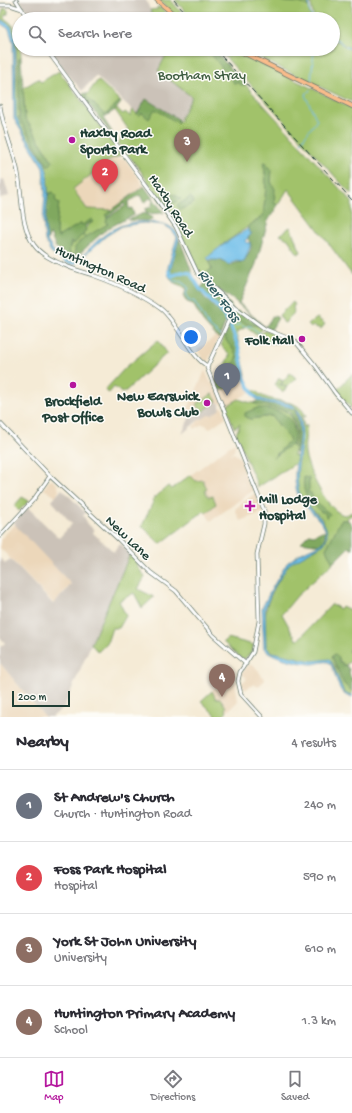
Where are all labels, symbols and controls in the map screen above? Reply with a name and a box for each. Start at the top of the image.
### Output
search box [12,12,340,56]
icon: search [26,23,48,45]
text: Search here [58,25,132,43]
park label: Bootham Stray [157,68,246,85]
place label: Haxby Road Sports Park [80,126,153,159]
pin: 3 [174,129,200,162]
marker: Haxby Road Sports Park [67,135,77,145]
pin: 2 [92,159,118,192]
street label: Haxby Road [143,172,197,242]
street label: Huntington Road [52,243,150,299]
water label: River Foss [193,266,245,327]
your location [181,327,201,347]
place label: Folk Hall [244,333,294,350]
marker: Folk Hall [297,334,307,344]
pin: 1 [214,363,240,396]
marker: Brockfield Post Office [68,380,78,390]
place label: New Earswick Bowls Club [117,389,201,422]
place label: Brockfield Post Office [41,394,104,427]
marker: New Earswick Bowls Club [202,398,212,408]
place label: Mill Lodge Hospital [259,492,318,525]
marker: Mill Lodge Hospital [244,500,256,512]
street label: New Lane [101,513,154,565]
pin: 4 [209,664,235,697]
scale bar [12,689,70,708]
text: 200 m [18,692,46,704]
text: Nearby [16,733,69,753]
text: 4 results [292,736,336,751]
text: St Andrew's Church [54,789,175,807]
text: 1 [26,798,32,813]
text: 240 m [304,798,336,813]
text: Church · Huntington Road [54,807,191,822]
text: Foss Park Hospital [54,861,166,879]
text: 2 [26,870,32,885]
text: 590 m [303,870,336,885]
text: Hospital [54,879,98,894]
text: York St John University [54,933,196,951]
text: 3 [26,942,32,957]
text: 610 m [304,942,336,957]
text: University [54,951,107,966]
text: Huntington Primary Academy [54,1005,235,1023]
text: 4 [26,1014,32,1029]
text: 1.3 km [302,1014,336,1029]
text: School [54,1023,88,1038]
tab: Map [43,1068,65,1104]
tab: Directions [151,1068,195,1104]
tab: Saved [281,1068,309,1104]

